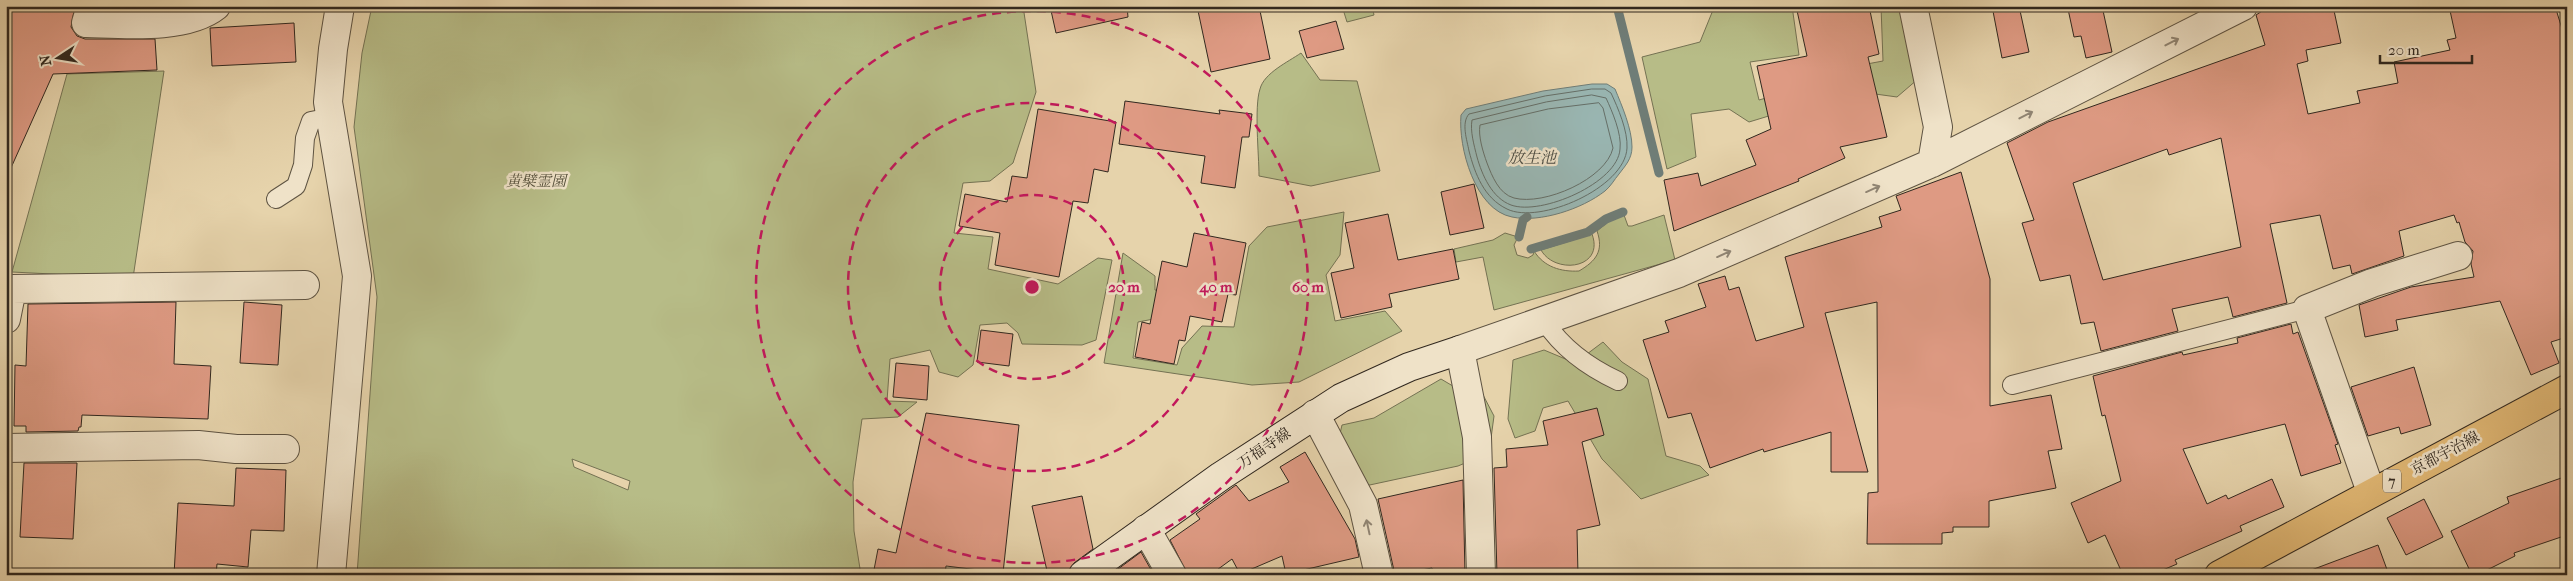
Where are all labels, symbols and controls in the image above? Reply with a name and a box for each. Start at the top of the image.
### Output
north arrow [32,32,82,82]
scale bar [2380,32,2473,64]
one-way arrow [2164,37,2179,47]
text: 20 m [2388,41,2420,59]
text: N [36,53,55,68]
one-way arrow [2018,110,2033,119]
water label: 放生池 [1508,148,1558,167]
park label: 黄檗霊園 [506,172,569,190]
one-way arrow [1865,183,1880,193]
one-way arrow [1716,248,1731,258]
centre of rings [1023,278,1041,296]
text: 20 m [1108,278,1140,296]
text: 40 m [1199,278,1233,296]
text: 60 m [1292,278,1325,296]
street label: 万福寺線 [1234,424,1294,472]
street label: 京都宇治線 [2408,427,2482,479]
road number: 7 [2383,470,2401,492]
one-way arrow [1363,520,1372,536]

